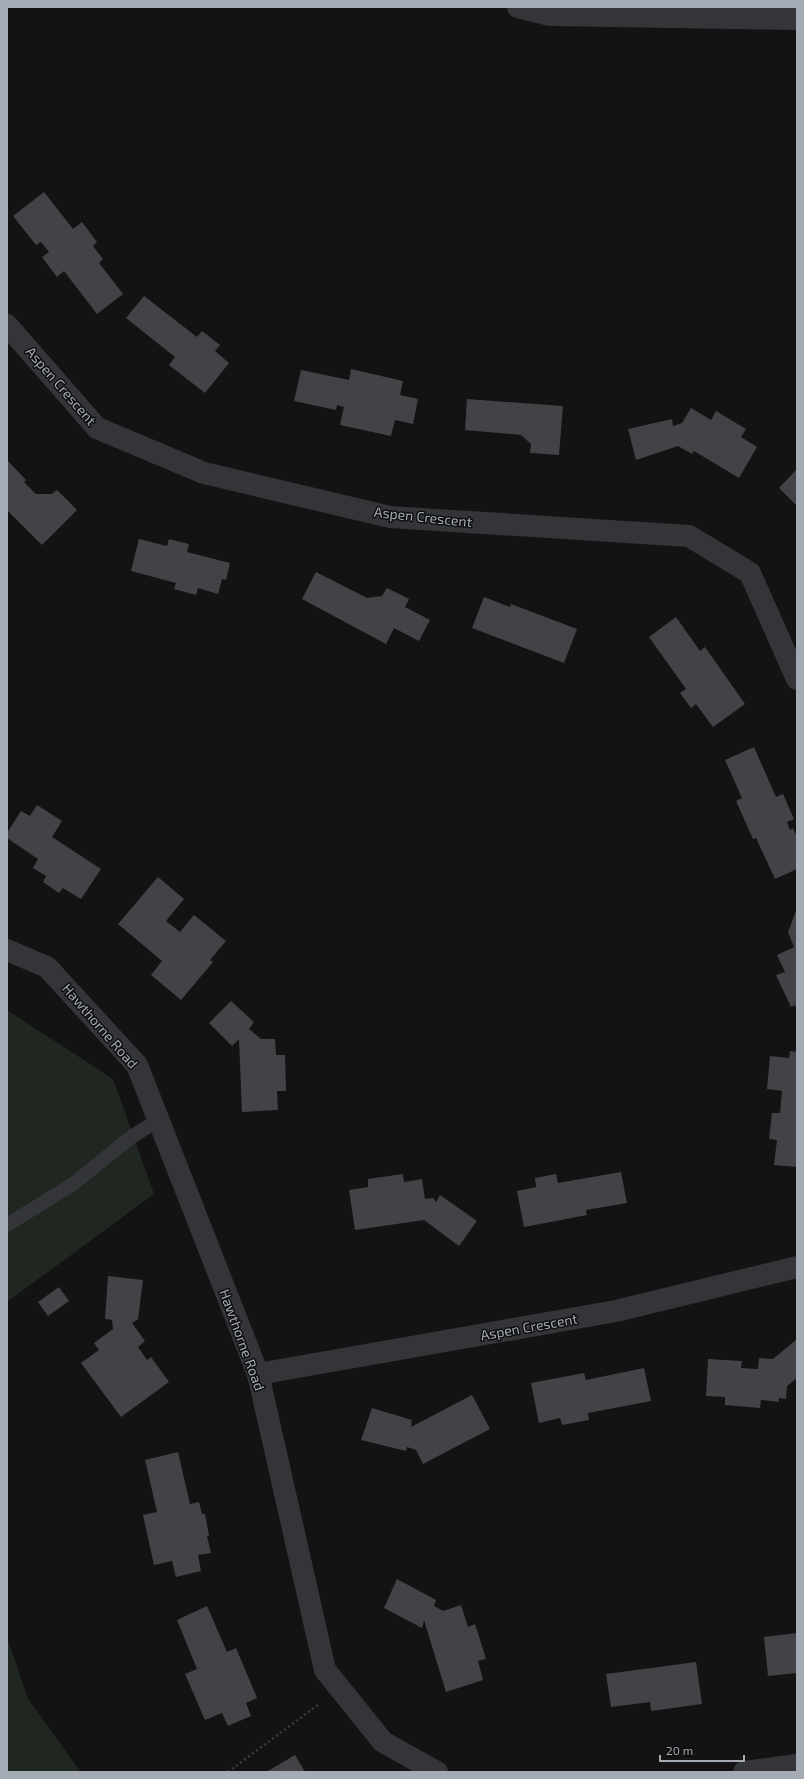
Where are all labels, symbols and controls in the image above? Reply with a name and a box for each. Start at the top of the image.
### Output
street label: Aspen Crescent [23,343,100,428]
street label: Aspen Crescent [373,503,473,530]
street label: Hawthorne Road [59,980,142,1071]
street label: Hawthorne Road [216,1287,269,1393]
street label: Aspen Crescent [479,1310,579,1343]
scale bar [660,1737,744,1763]
text: 20 m [666,1743,693,1757]

